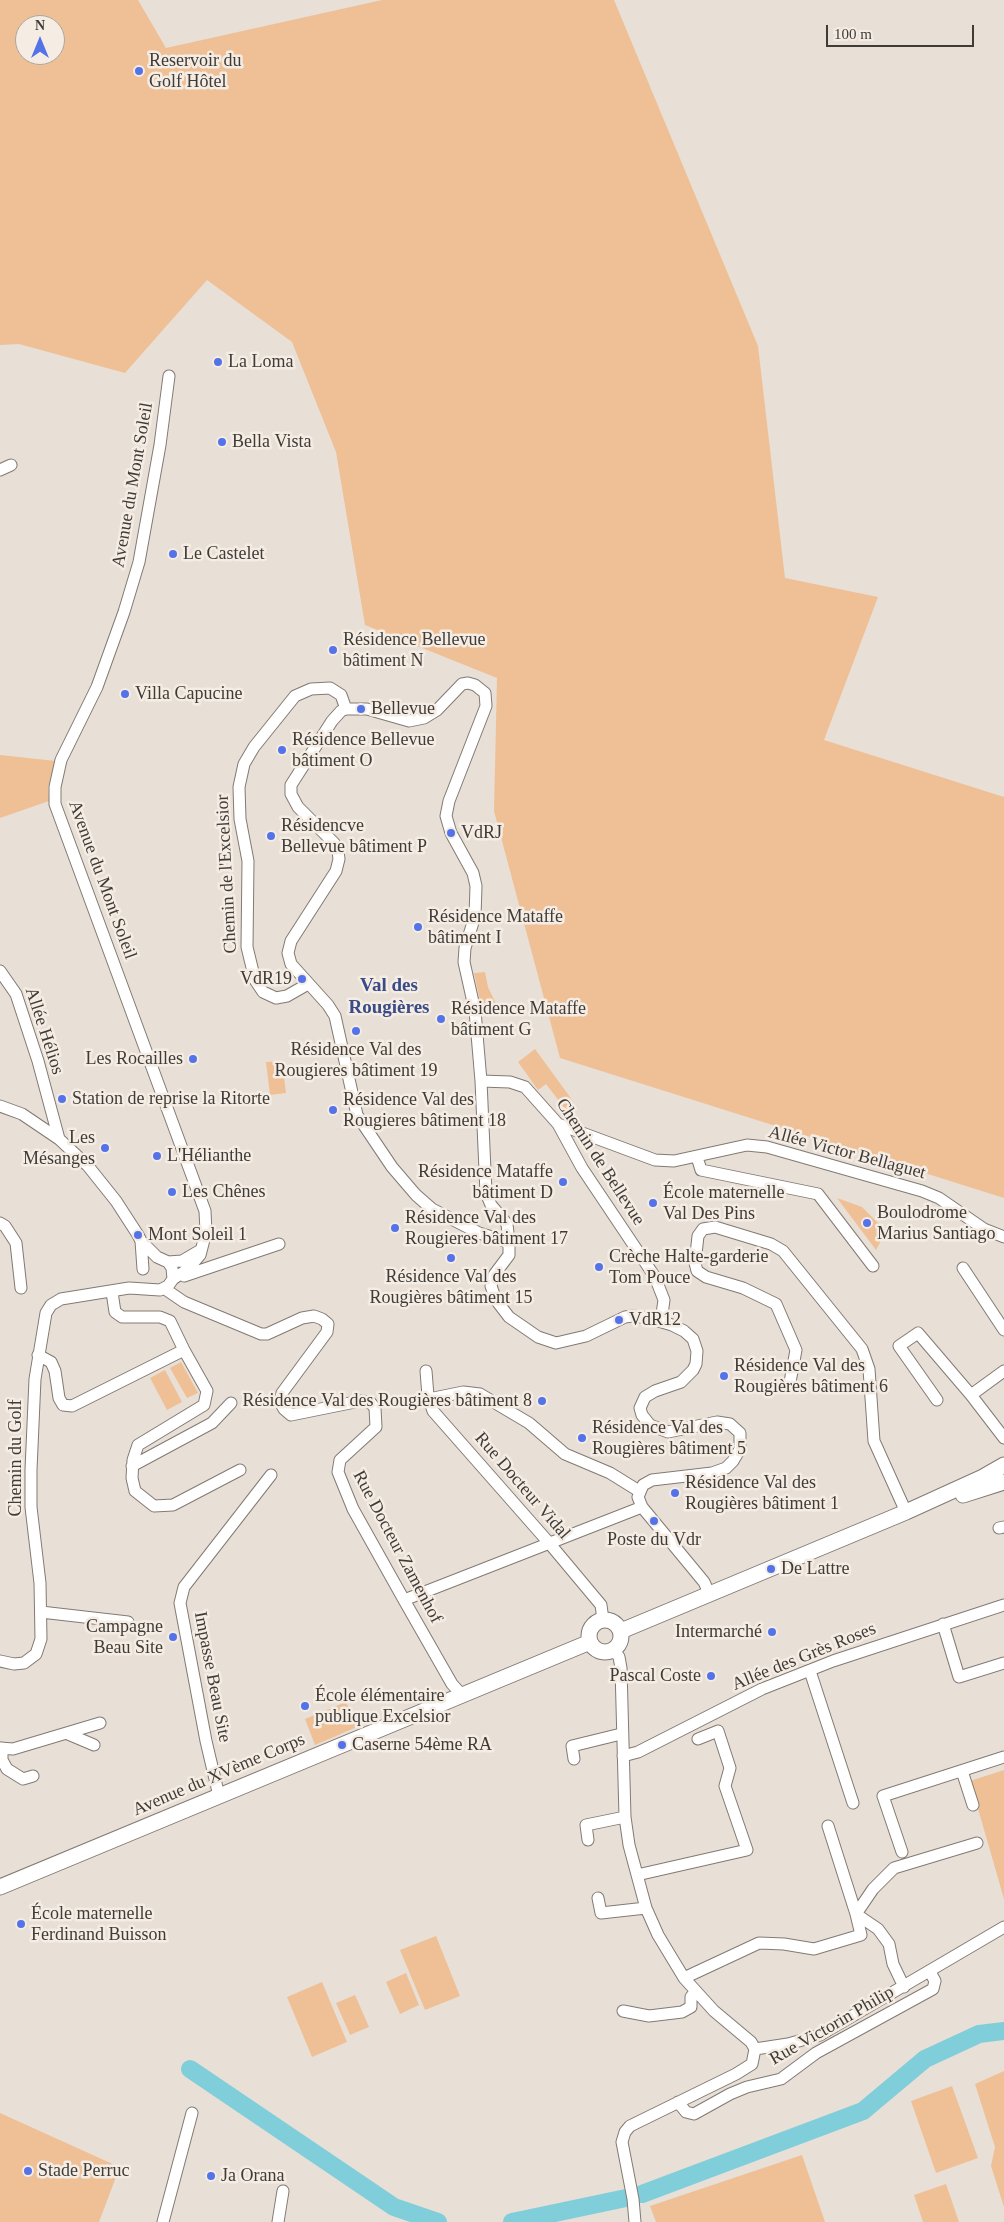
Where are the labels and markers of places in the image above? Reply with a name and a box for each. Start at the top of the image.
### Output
place label: Reservoir du Golf Hôtel [149,50,241,92]
marker: Reservoir du Golf Hôtel [133,65,145,77]
place label: La Loma [228,351,293,373]
marker: La Loma [212,356,224,368]
place label: Bella Vista [232,431,311,453]
marker: Bella Vista [216,436,228,448]
place label: Le Castelet [183,543,264,565]
marker: Le Castelet [167,548,179,560]
place label: Résidence Bellevue bâtiment N [343,629,485,672]
marker: Résidence Bellevue bâtiment N [327,644,339,656]
place label: Villa Capucine [135,683,242,705]
marker: Villa Capucine [119,688,131,700]
place label: Bellevue [371,698,435,720]
marker: Bellevue [355,703,367,715]
place label: Résidence Bellevue bâtiment O [292,729,434,772]
marker: Résidence Bellevue bâtiment O [276,744,288,756]
place label: Résidencve Bellevue bâtiment P [281,815,427,858]
place label: VdRJ [461,822,502,844]
marker: VdRJ [445,827,457,839]
marker: Résidencve Bellevue bâtiment P [265,830,277,842]
place label: Résidence Mataffe bâtiment I [428,906,563,949]
marker: Résidence Mataffe bâtiment I [412,921,424,933]
place label: VdR19 [240,968,292,990]
marker: VdR19 [296,973,308,985]
place label: Résidence Mataffe bâtiment G [451,998,586,1040]
marker: Résidence Mataffe bâtiment G [435,1013,447,1025]
marker: Résidence Val des Rougieres bâtiment 19 [350,1025,362,1037]
place label: Résidence Val des Rougieres bâtiment 19 [275,1039,437,1082]
place label: Les Rocailles [86,1048,183,1070]
marker: Les Rocailles [187,1053,199,1065]
place label: Station de reprise la Ritorte [72,1088,270,1110]
place label: Résidence Val des Rougieres bâtiment 18 [343,1089,506,1132]
marker: Station de reprise la Ritorte [56,1093,68,1105]
marker: Résidence Val des Rougieres bâtiment 18 [327,1104,339,1116]
place label: Les Mésanges [23,1127,95,1170]
marker: Les Mésanges [99,1142,111,1154]
place label: L'Hélianthe [167,1145,251,1167]
marker: L'Hélianthe [151,1150,163,1162]
place label: Résidence Mataffe bâtiment D [418,1161,553,1204]
marker: Résidence Mataffe bâtiment D [557,1176,569,1188]
place label: Les Chênes [182,1181,265,1203]
place label: École maternelle Val Des Pins [663,1182,784,1224]
marker: Les Chênes [166,1186,178,1198]
marker: École maternelle Val Des Pins [647,1197,659,1209]
place label: Boulodrome Marius Santiago [877,1202,995,1244]
place label: Résidence Val des Rougieres bâtiment 17 [405,1207,568,1250]
marker: Boulodrome Marius Santiago [861,1217,873,1229]
marker: Résidence Val des Rougieres bâtiment 17 [389,1222,401,1234]
place label: Mont Soleil 1 [148,1224,247,1246]
marker: Mont Soleil 1 [132,1229,144,1241]
place label: Crèche Halte-garderie Tom Pouce [609,1246,768,1288]
marker: Résidence Val des Rougières bâtiment 15 [445,1252,457,1264]
marker: Crèche Halte-garderie Tom Pouce [593,1261,605,1273]
place label: Résidence Val des Rougières bâtiment 15 [370,1266,532,1308]
place label: VdR12 [629,1309,681,1331]
marker: VdR12 [613,1314,625,1326]
place label: Résidence Val des Rougières bâtiment 6 [734,1355,888,1398]
marker: Résidence Val des Rougières bâtiment 6 [718,1370,730,1382]
place label: Résidence Val des Rougières bâtiment 8 [243,1390,532,1412]
marker: Résidence Val des Rougières bâtiment 8 [536,1395,548,1407]
place label: Résidence Val des Rougières bâtiment 5 [592,1417,746,1460]
marker: Résidence Val des Rougières bâtiment 5 [576,1432,588,1444]
place label: Résidence Val des Rougières bâtiment 1 [685,1472,839,1515]
marker: Résidence Val des Rougières bâtiment 1 [669,1487,681,1499]
marker: Poste du Vdr [648,1515,660,1527]
place label: Poste du Vdr [607,1529,701,1551]
place label: De Lattre [781,1558,849,1580]
marker: De Lattre [765,1563,777,1575]
place label: Campagne Beau Site [86,1616,163,1658]
place label: Intermarché [675,1621,762,1643]
marker: Intermarché [766,1626,778,1638]
marker: Campagne Beau Site [167,1631,179,1643]
place label: Pascal Coste [610,1665,701,1687]
marker: Pascal Coste [705,1670,717,1682]
place label: École élémentaire publique Excelsior [315,1685,450,1728]
marker: École élémentaire publique Excelsior [299,1700,311,1712]
place label: Caserne 54ème RA [352,1734,492,1756]
marker: Caserne 54ème RA [336,1739,348,1751]
place label: École maternelle Ferdinand Buisson [31,1903,167,1946]
marker: École maternelle Ferdinand Buisson [15,1918,27,1930]
place label: Stade Perruc [38,2160,129,2182]
marker: Stade Perruc [22,2165,34,2177]
place label: Ja Orana [221,2165,284,2187]
marker: Ja Orana [205,2170,217,2182]

